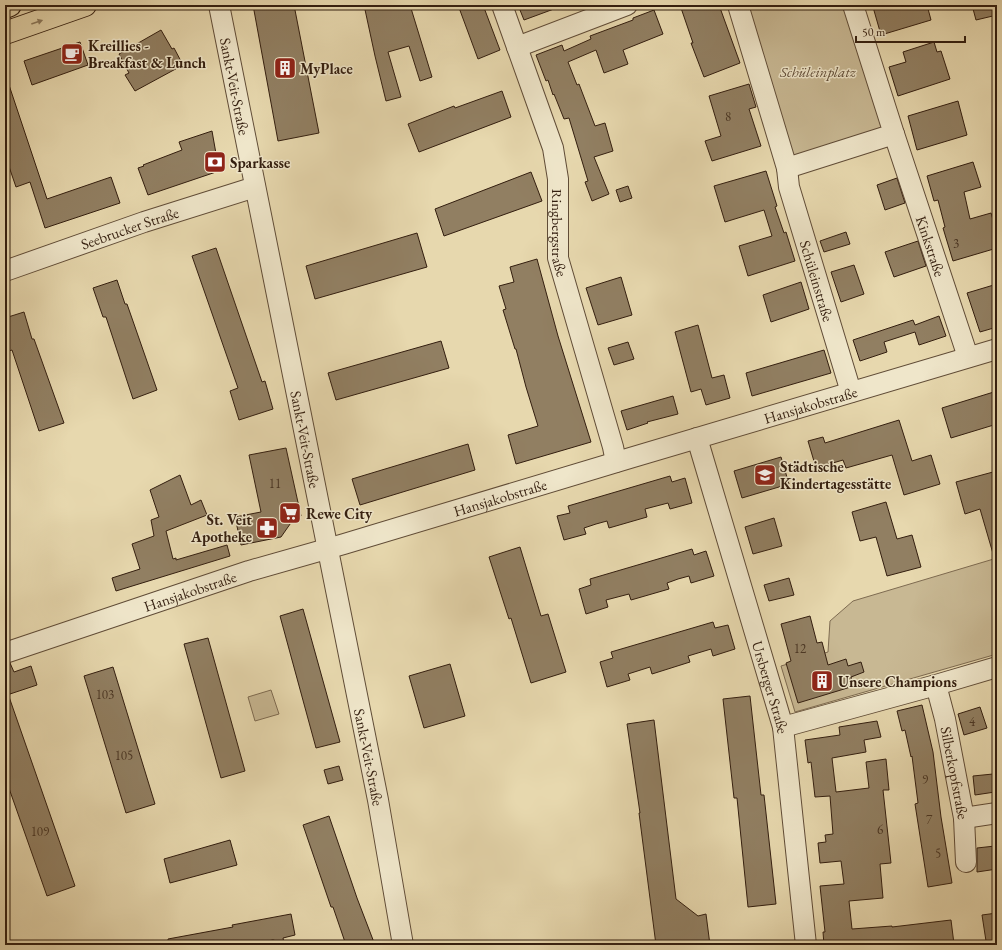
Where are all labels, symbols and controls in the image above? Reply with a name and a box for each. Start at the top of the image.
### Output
one-way arrow [31,18,43,24]
scale bar [856,18,965,44]
text: 50 m [862,24,886,40]
place label: Kreillies - Breakfast & Lunch [88,36,207,72]
street label: Sankt-Veit-Straße [216,36,254,137]
cafe icon: Kreillies - Breakfast & Lunch [59,41,85,67]
building icon: MyPlace [272,55,298,81]
place label: MyPlace [300,59,353,78]
park label: Schüleinplatz [779,62,857,81]
house number: 8 [725,108,731,125]
bank icon: Sparkasse [202,149,228,175]
place label: Sparkasse [230,153,290,172]
street label: Ringbergstraße [549,189,572,279]
street label: Seebrucker Straße [78,202,181,253]
street label: Kinkstraße [912,213,950,279]
house number: 3 [953,235,959,252]
street label: Schüleinstraße [796,238,839,324]
street label: Hansjakobstraße [761,382,860,427]
street label: Sankt-Veit-Straße [287,389,325,490]
place label: Städtische Kindertagesstätte [780,457,891,493]
school or university icon: Städtische Kindertagesstätte [752,462,778,488]
street label: Hansjakobstraße [451,474,549,520]
house number: 11 [269,475,281,492]
supermarket icon: Rewe City [277,500,303,526]
place label: Rewe City [306,504,373,523]
place label: St. Veit Apotheke [190,510,252,546]
pharmacy icon: St. Veit Apotheke [254,515,280,541]
street label: Hansjakobstraße [141,566,239,615]
street label: Ursberger Straße [748,638,793,735]
house number: 12 [794,640,807,657]
building icon: Unsere Champions [809,668,835,694]
place label: Unsere Champions [838,672,957,691]
house number: 103 [96,686,114,703]
street label: Sankt-Veit-Straße [350,707,388,807]
house number: 4 [969,713,976,730]
street label: Silberkopfstraße [937,725,974,821]
house number: 105 [115,747,133,764]
house number: 9 [922,771,929,788]
house number: 7 [926,811,933,828]
house number: 6 [877,821,883,838]
house number: 109 [31,823,50,840]
house number: 5 [935,845,941,862]

